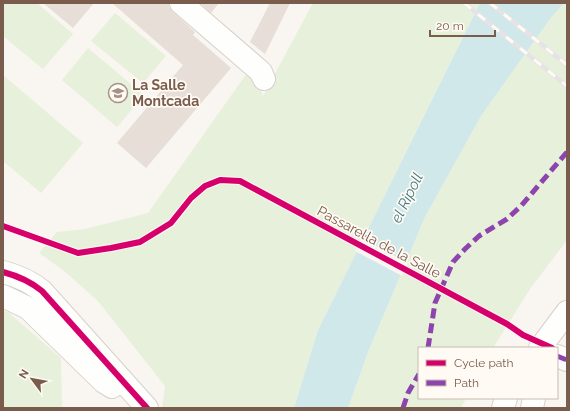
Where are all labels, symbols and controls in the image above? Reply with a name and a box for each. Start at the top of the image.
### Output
scale bar [430,12,495,38]
text: 20 m [436,19,464,33]
place label: La Salle Montcada [132,77,199,109]
school or university icon: La Salle Montcada [107,82,129,104]
water label: el Ripoll [387,170,427,226]
street label: Passarel·la de la Salle [314,203,444,281]
legend [418,347,558,399]
text: Cycle path [454,356,513,370]
north arrow [12,359,52,399]
text: N [16,367,32,381]
text: Path [454,376,479,390]

